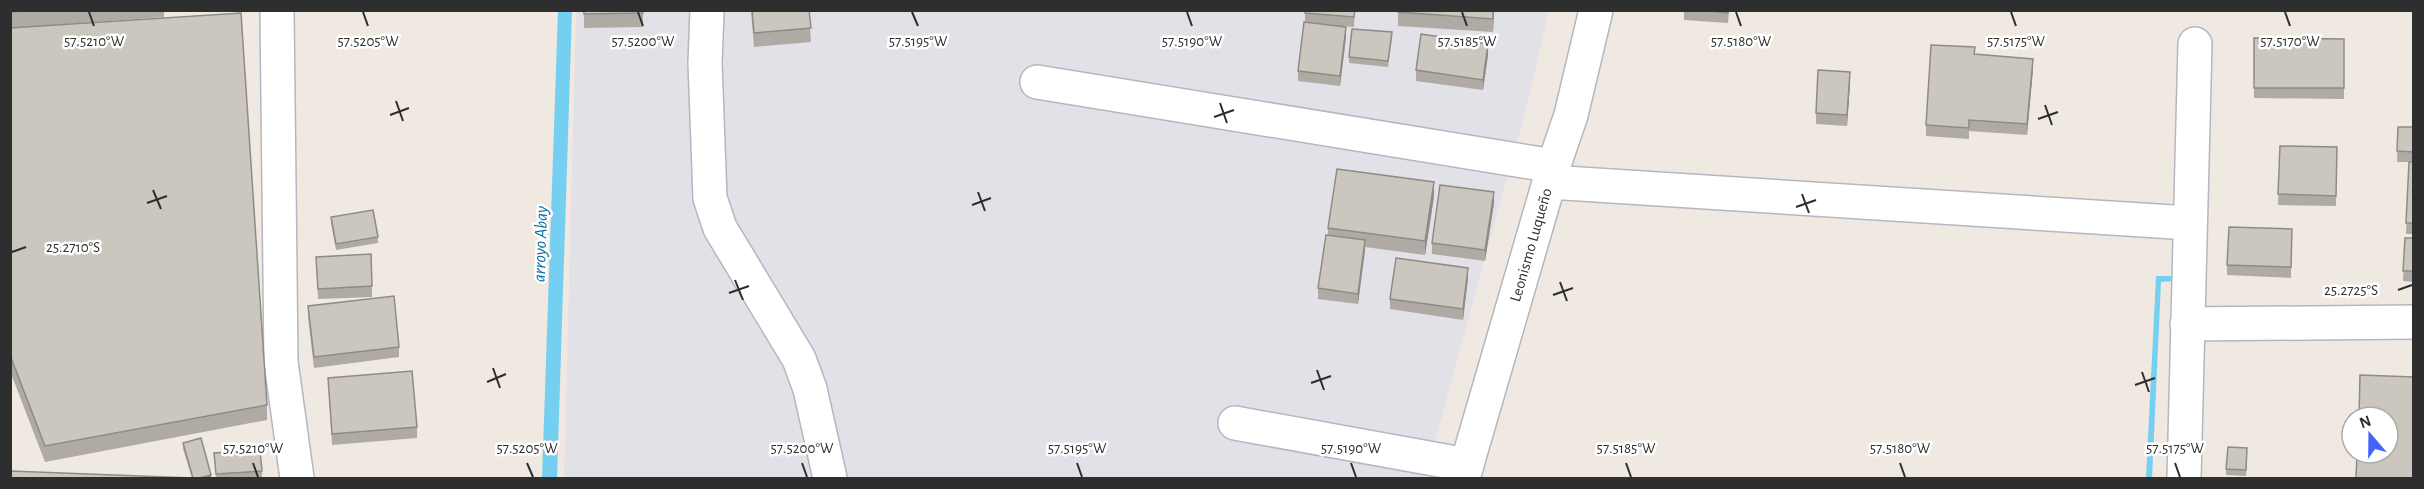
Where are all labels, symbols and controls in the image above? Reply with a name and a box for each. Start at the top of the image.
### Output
text: 57.5210°W [64,34,125,49]
text: 57.5205°W [337,34,399,49]
text: 57.5200°W [612,34,675,49]
text: 57.5195°W [889,34,948,49]
text: 57.5190°W [1162,34,1223,49]
text: 57.5185°W [1438,34,1497,49]
text: 57.5180°W [1711,34,1772,49]
text: 57.5175°W [1987,34,2046,49]
text: 57.5170°W [2260,34,2320,49]
street label: Leonismo Luqueño [1507,186,1555,304]
water label: arroyo Abay [531,205,551,283]
text: 25.2710°S [46,240,100,255]
text: 25.2725°S [2324,283,2378,298]
north arrow [2340,405,2400,465]
text: N [2357,412,2373,431]
text: 57.5210°W [223,441,284,456]
text: 57.5205°W [496,441,558,456]
text: 57.5200°W [771,441,834,456]
text: 57.5195°W [1048,441,1107,456]
text: 57.5190°W [1321,441,1382,456]
text: 57.5185°W [1597,441,1656,456]
text: 57.5180°W [1870,441,1931,456]
text: 57.5175°W [2146,441,2205,456]

